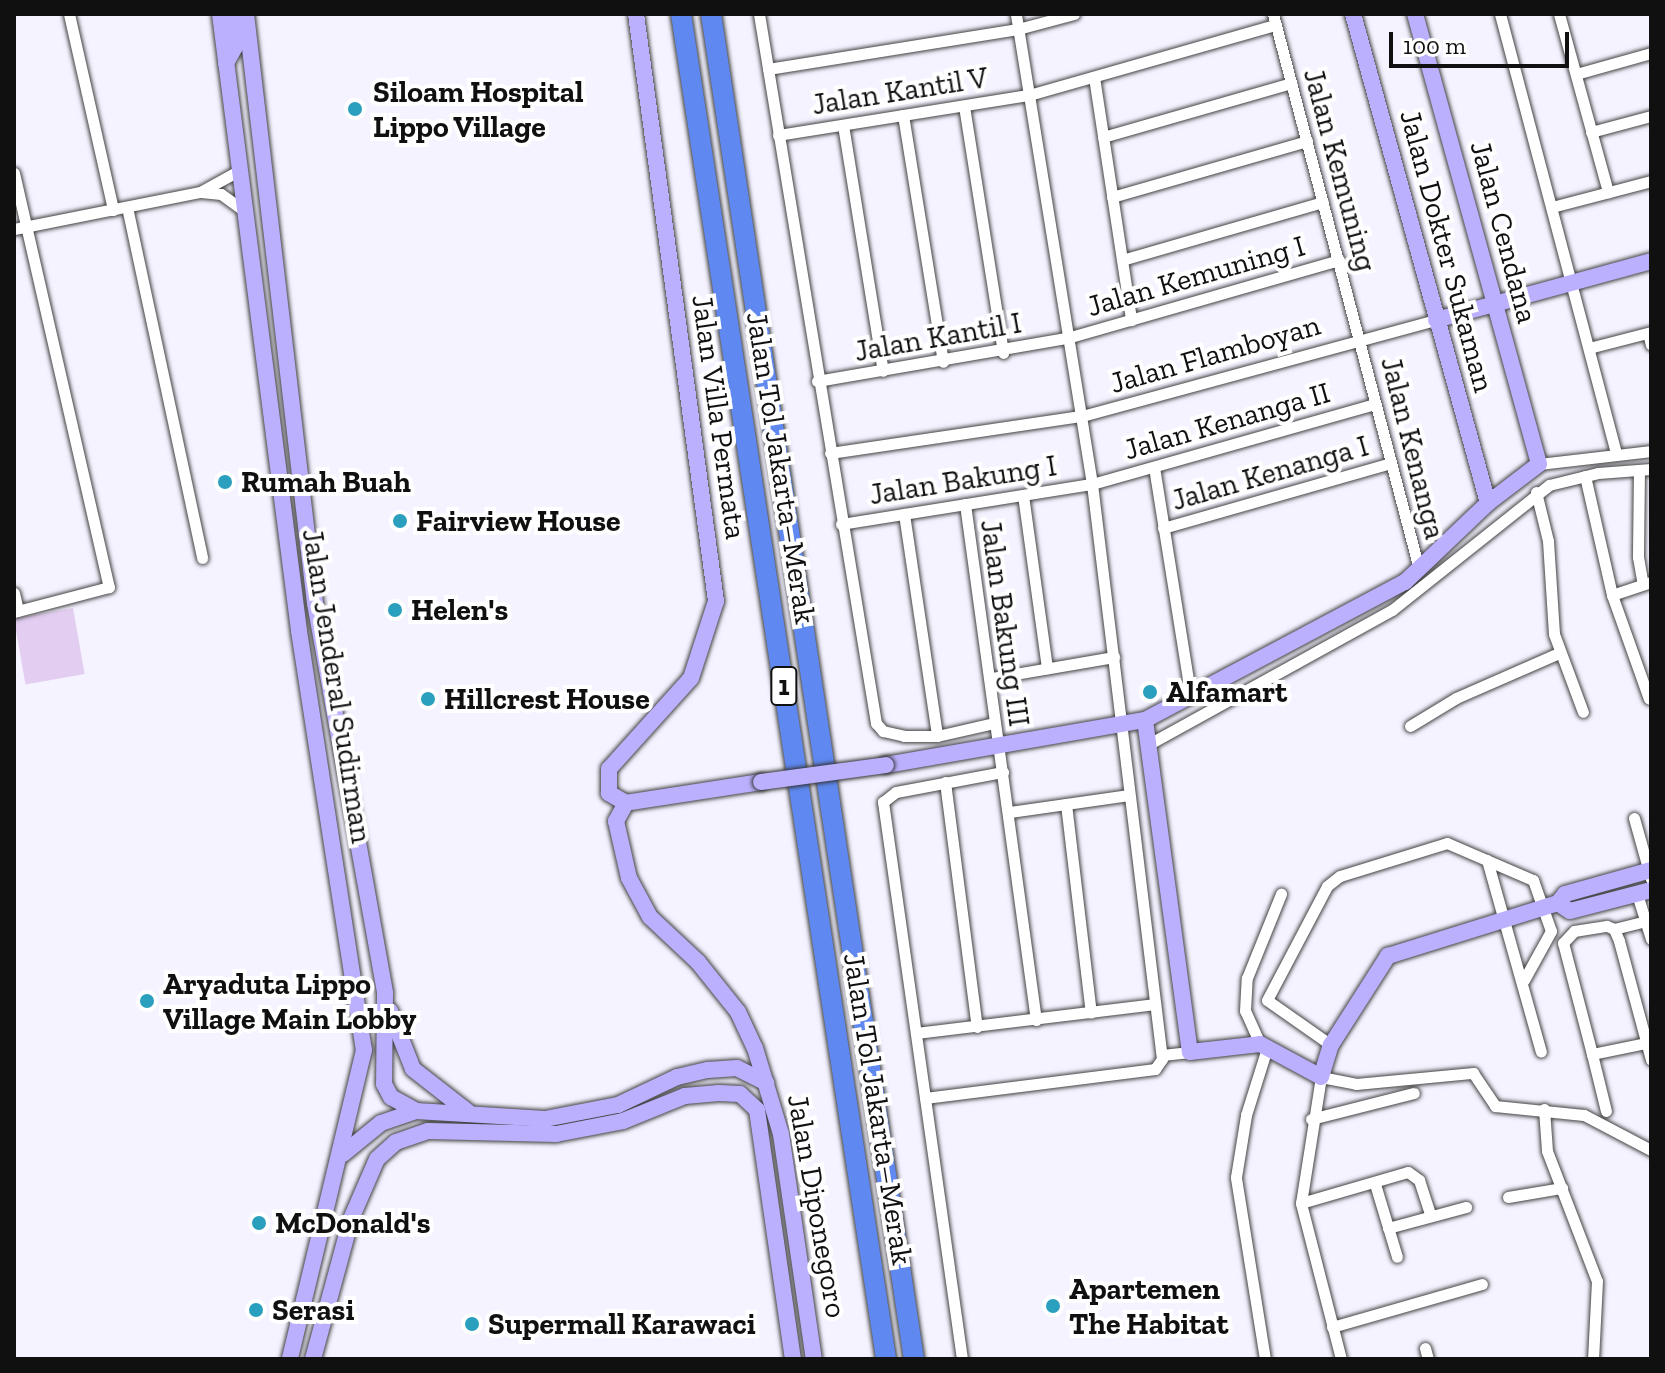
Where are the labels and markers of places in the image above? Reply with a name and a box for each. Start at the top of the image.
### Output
place label: Siloam Hospital Lippo Village [373,74,583,144]
marker: Siloam Hospital Lippo Village [344,98,366,120]
place label: Rumah Buah [241,464,411,500]
marker: Rumah Buah [216,473,234,491]
place label: Fairview House [416,503,621,539]
marker: Fairview House [391,512,409,530]
place label: Helen's [411,592,508,628]
marker: Helen's [386,601,404,619]
place label: Alfamart [1166,674,1287,710]
place label: Hillcrest House [444,681,650,717]
marker: Alfamart [1141,683,1159,701]
marker: Hillcrest House [419,690,437,708]
place label: Aryaduta Lippo Village Main Lobby [163,966,416,1036]
marker: Aryaduta Lippo Village Main Lobby [138,992,156,1010]
place label: McDonald's [275,1205,430,1241]
marker: McDonald's [250,1214,268,1232]
place label: Apartemen The Habitat [1069,1271,1228,1342]
place label: Serasi [272,1292,354,1328]
marker: Apartemen The Habitat [1044,1297,1062,1315]
marker: Serasi [247,1301,265,1319]
place label: Supermall Karawaci [488,1306,756,1342]
marker: Supermall Karawaci [463,1315,481,1333]

